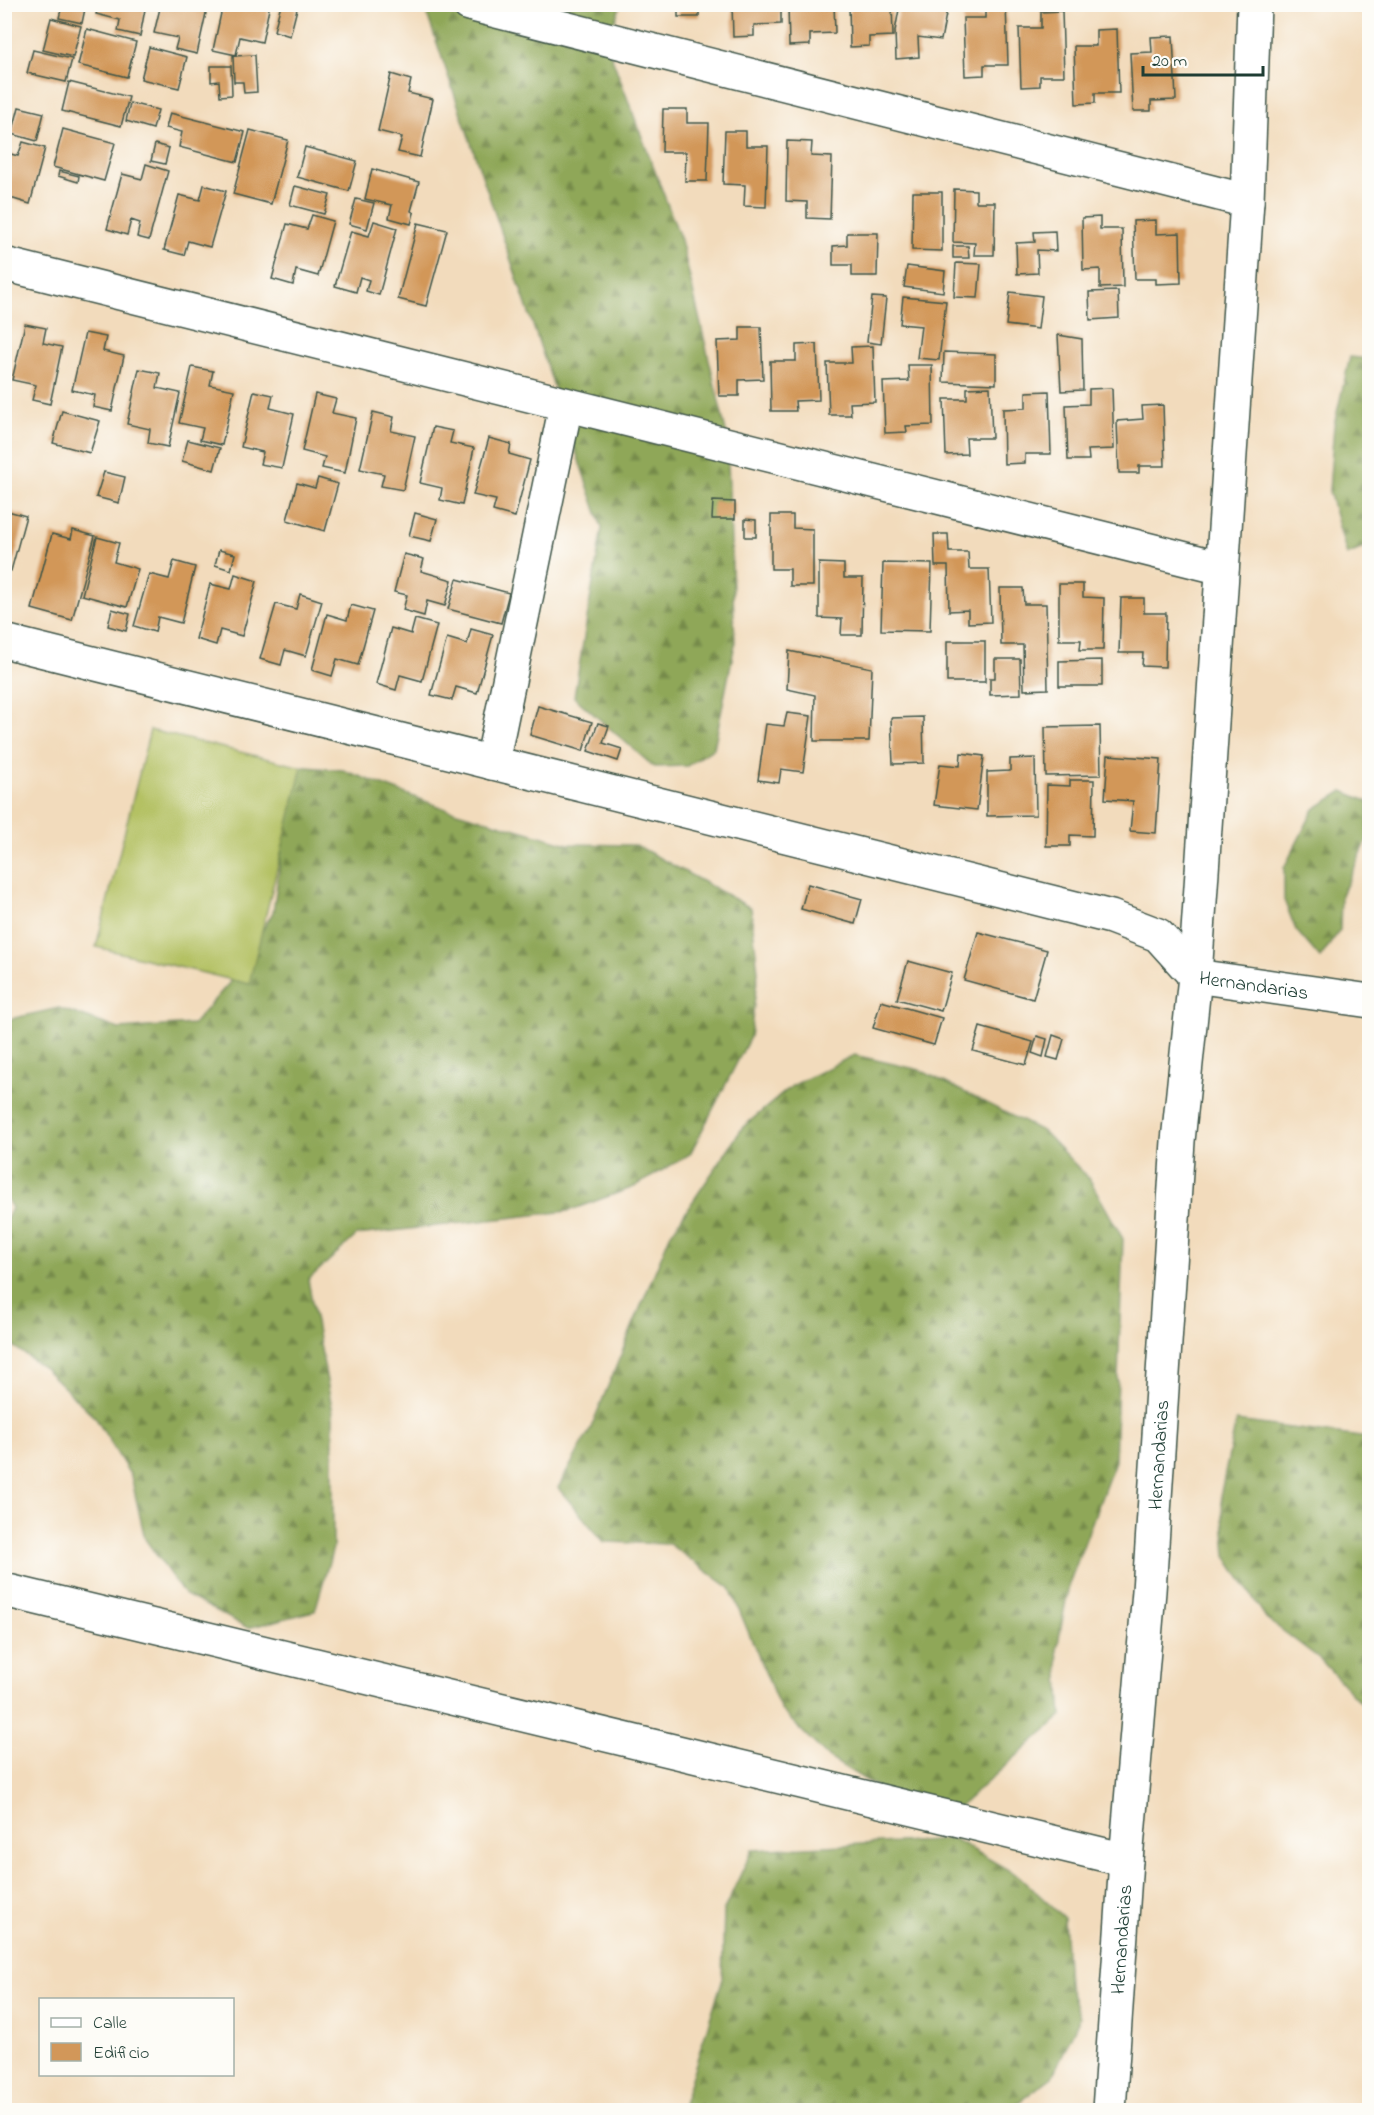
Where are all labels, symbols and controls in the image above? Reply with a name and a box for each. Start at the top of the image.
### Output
scale bar [1143,39,1263,77]
text: 20 m [1152,49,1187,75]
street label: Hernandarias [1197,965,1310,1009]
street label: Hernandarias [1142,1399,1178,1511]
street label: Hernandarias [1105,1884,1141,1996]
legend [39,1998,234,2076]
text: Calle [93,2011,128,2037]
text: Edificio [93,2041,149,2067]

